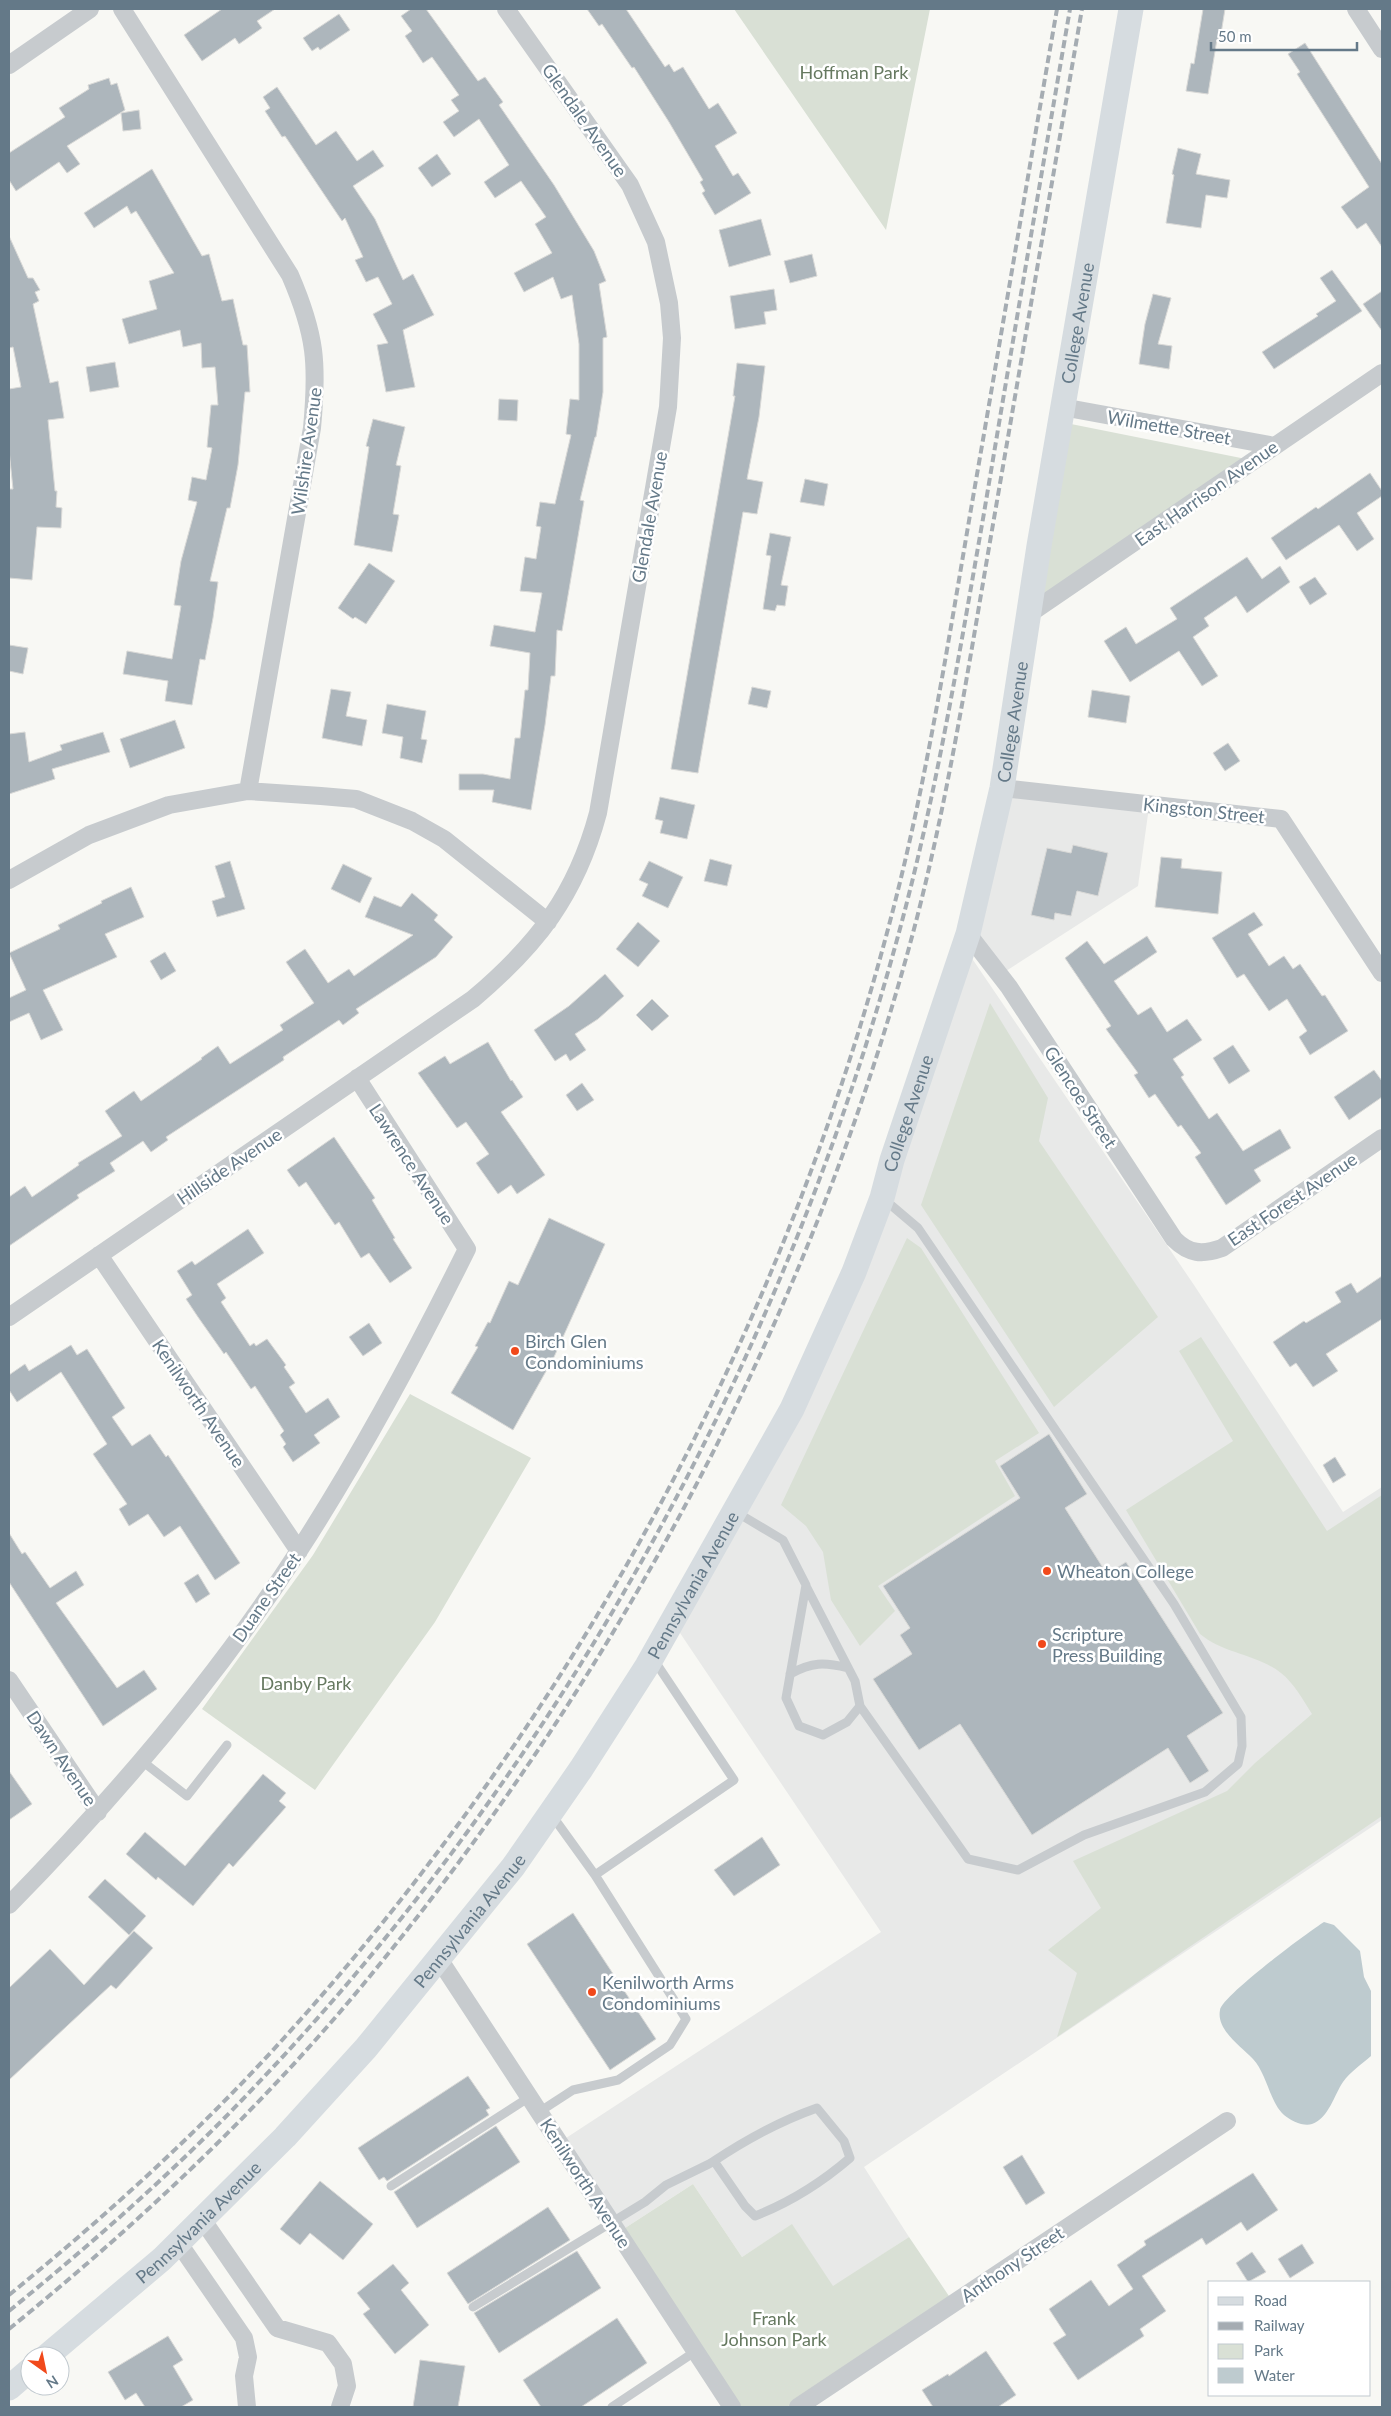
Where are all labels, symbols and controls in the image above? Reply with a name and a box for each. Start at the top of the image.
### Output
scale bar [1211,20,1357,52]
text: 50 m [1218,27,1252,45]
street label: Glendale Avenue [538,59,632,181]
park label: Hoffman Park [799,61,909,83]
street label: College Avenue [1056,261,1098,385]
street label: Wilshire Avenue [286,386,326,516]
street label: Wilmette Street [1105,405,1233,449]
street label: East Harrison Avenue [1130,435,1282,551]
street label: Glendale Avenue [627,449,671,585]
street label: College Avenue [992,660,1032,784]
street label: Kingston Street [1142,793,1266,827]
street label: Glencoe Street [1040,1042,1122,1153]
street label: College Avenue [878,1052,938,1174]
street label: Lawrence Avenue [365,1099,459,1229]
street label: Hillside Avenue [172,1123,286,1209]
street label: East Forest Avenue [1223,1148,1361,1250]
place label: Birch Glen Condominiums [525,1330,644,1373]
street label: Kenilworth Avenue [148,1335,250,1471]
marker: Birch Glen Condominiums [509,1345,521,1357]
street label: Pennsylvania Avenue [642,1507,743,1663]
street label: Duane Street [227,1548,305,1646]
place label: Wheaton College [1057,1560,1194,1582]
marker: Wheaton College [1041,1565,1053,1577]
place label: Scripture Press Building [1052,1623,1162,1666]
marker: Scripture Press Building [1036,1638,1048,1650]
park label: Danby Park [261,1672,352,1694]
street label: Dawn Avenue [22,1706,102,1810]
street label: Pennsylvania Avenue [408,1849,530,1992]
place label: Kenilworth Arms Condominiums [602,1971,734,2014]
marker: Kenilworth Arms Condominiums [586,1986,598,1998]
street label: Kenilworth Avenue [536,2114,636,2252]
street label: Pennsylvania Avenue [131,2156,265,2288]
street label: Anthony Street [956,2221,1068,2307]
legend [1208,2281,1371,2396]
text: Road [1254,2291,1287,2309]
park label: Frank Johnson Park [721,2307,828,2350]
text: Railway [1254,2316,1305,2334]
text: Park [1254,2341,1284,2359]
north arrow [20,2346,70,2396]
text: Water [1254,2366,1295,2384]
text: N [43,2372,62,2392]

